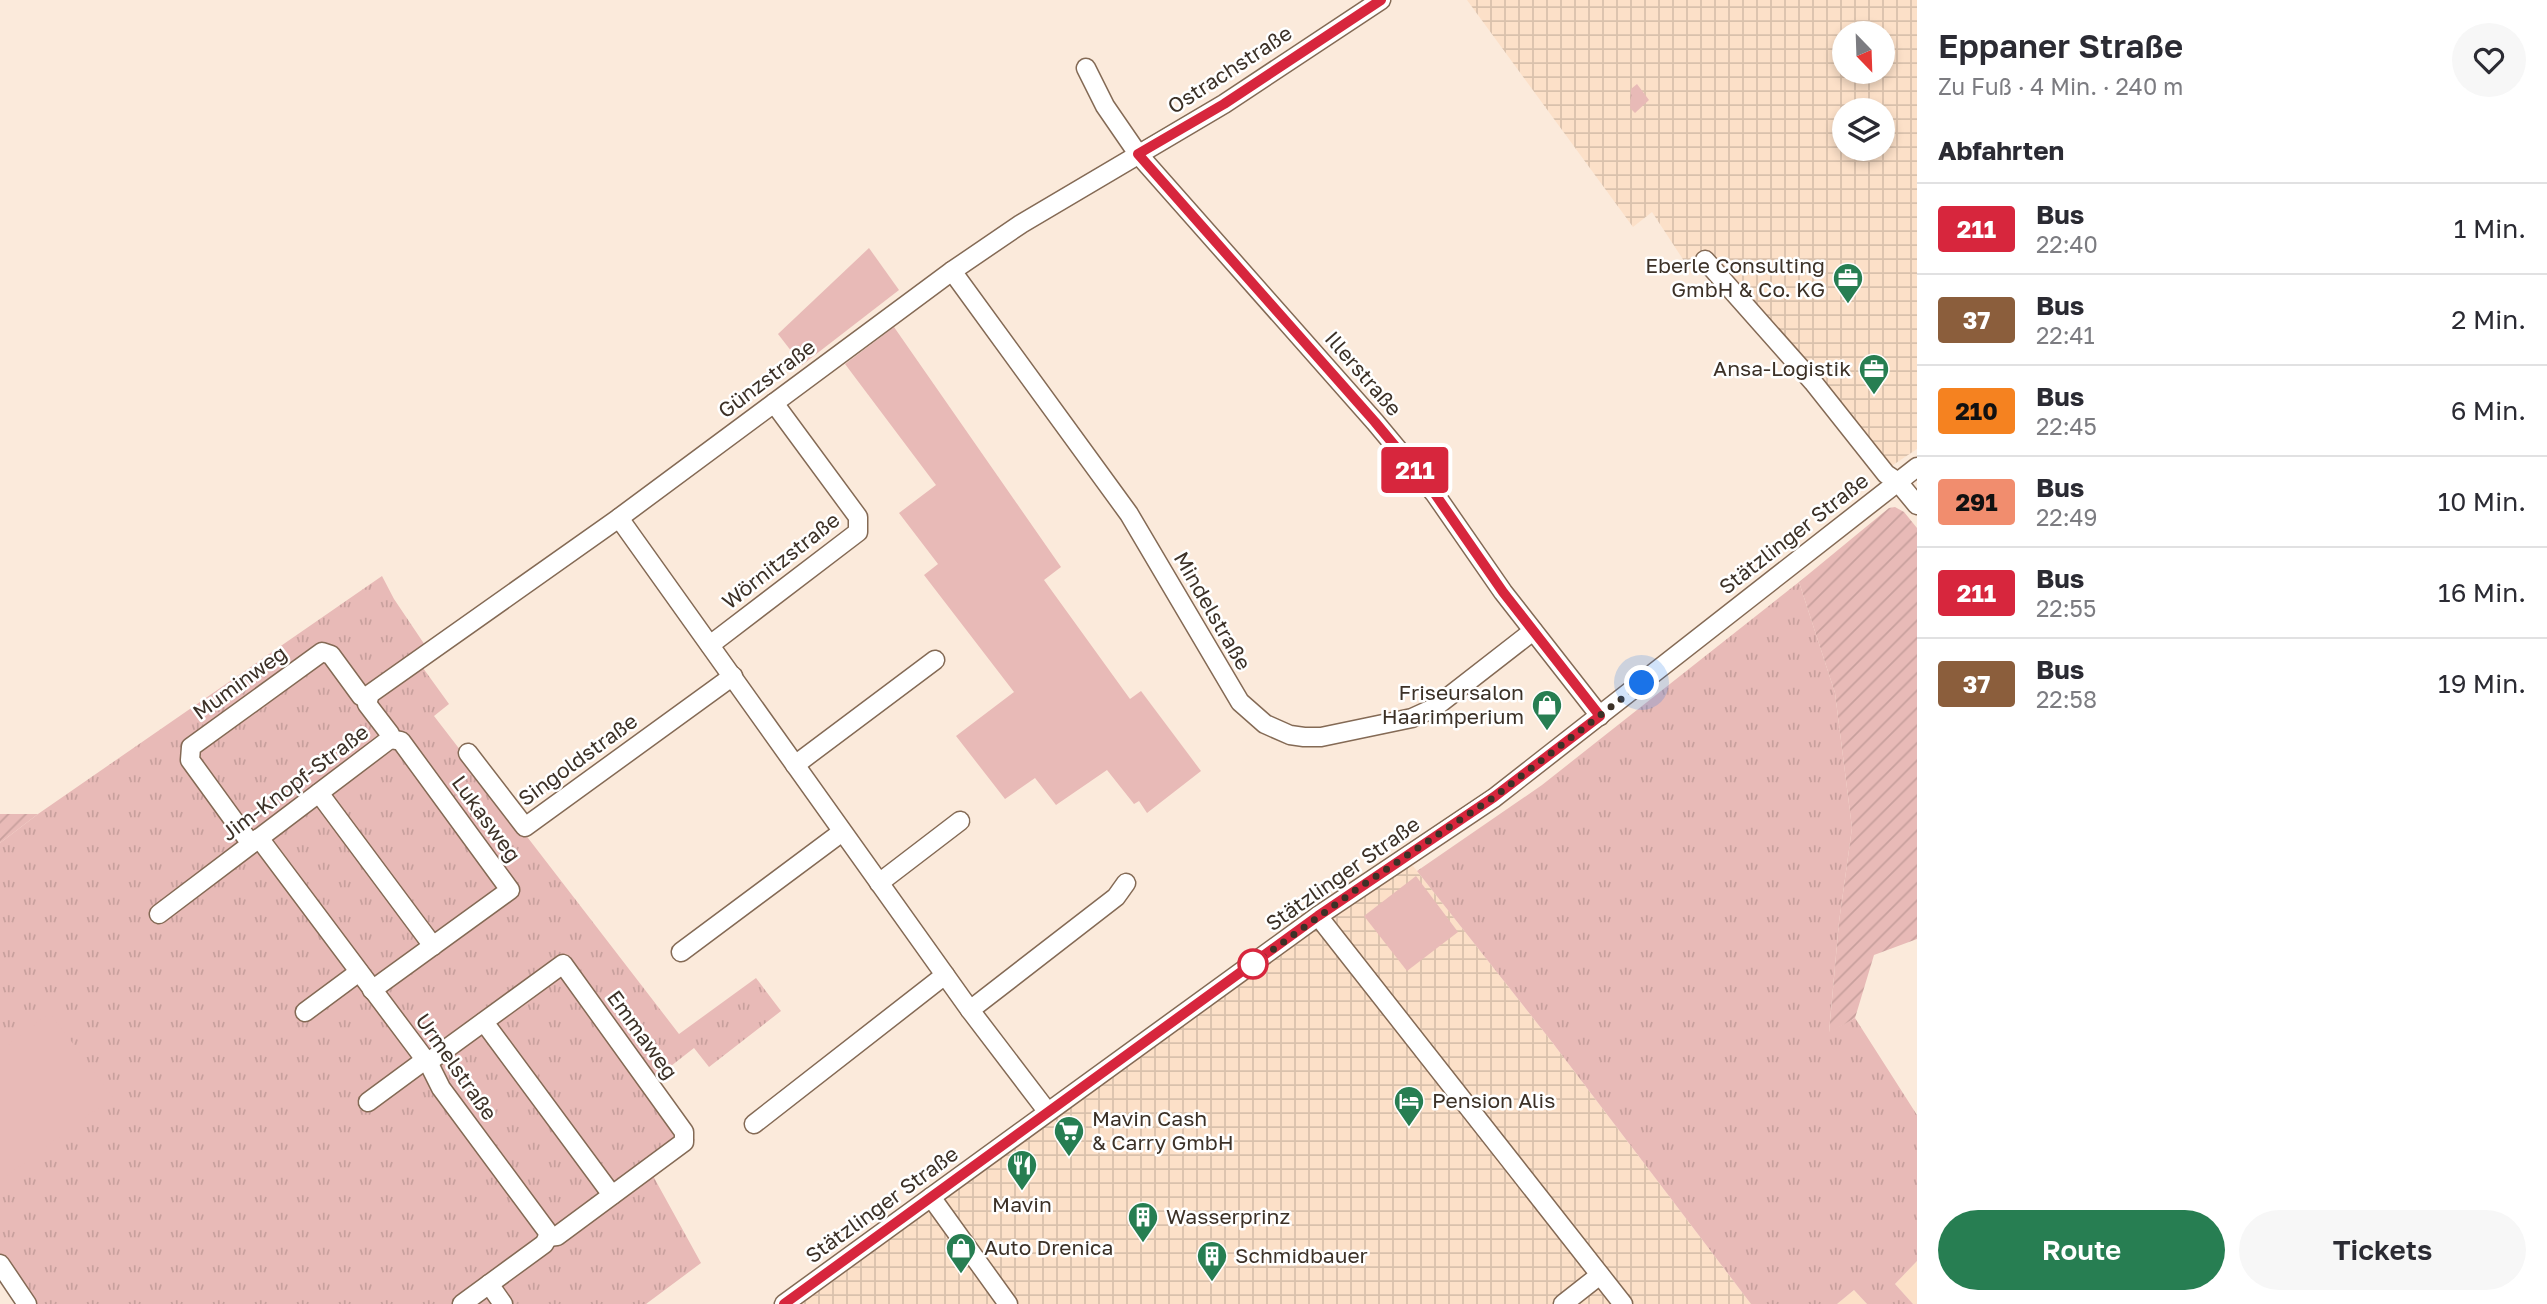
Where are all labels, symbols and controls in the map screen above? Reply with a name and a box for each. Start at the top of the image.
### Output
street label: Ostrachstraße [1162,19,1297,119]
north arrow [1832,21,1895,84]
map controls [1832,21,1895,161]
button: heart [2452,23,2526,97]
text: Eppaner Straße [1938,26,2183,65]
text: Zu Fuß · 4 Min. · 240 m [1938,72,2183,100]
button: layers [1832,98,1895,161]
text: Abfahrten [1938,135,2064,166]
text: Bus [2036,199,2084,230]
text: 1 Min. [2454,213,2526,244]
text: 211 [1957,214,1996,243]
text: 22:40 [2036,230,2098,258]
place label: Eberle Consulting GmbH & Co. KG [1645,252,1825,302]
office icon: Eberle Consulting GmbH & Co. KG [1831,261,1865,305]
text: Bus [2036,290,2084,321]
text: 2 Min. [2451,304,2526,335]
text: 37 [1963,305,1990,334]
text: 22:41 [2036,321,2095,349]
street label: Illerstraße [1320,326,1408,421]
street label: Günzstraße [713,333,820,423]
office icon: Ansa-Logistik [1857,352,1891,396]
place label: Ansa-Logistik [1713,355,1851,381]
text: Bus [2036,381,2084,412]
text: 6 Min. [2451,395,2526,426]
text: 210 [1955,396,1998,425]
text: 22:45 [2036,412,2097,440]
line badge: 211 [1375,447,1455,493]
text: 211 [1395,455,1435,484]
street label: Stätzlinger Straße [1714,467,1873,599]
text: Bus [2036,472,2084,503]
text: 10 Min. [2438,486,2526,517]
text: 291 [1955,487,1998,516]
text: 22:49 [2036,503,2098,531]
street label: Wörnitzstraße [716,506,844,614]
street label: Mindelstraße [1169,547,1257,674]
text: Bus [2036,563,2084,594]
text: 16 Min. [2438,577,2526,608]
text: 211 [1957,578,1996,607]
text: 22:55 [2036,594,2096,622]
street label: Muminweg [187,639,291,725]
text: Bus [2036,654,2084,685]
your location [1624,665,1659,700]
text: 19 Min. [2438,668,2526,699]
text: 37 [1963,669,1990,698]
place label: Friseursalon Haarimperium [1382,679,1524,729]
text: 22:58 [2036,685,2097,713]
shop icon: Friseursalon Haarimperium [1530,688,1564,732]
street label: Singoldstraße [513,707,642,811]
street label: Jim-Knopf-Straße [216,718,373,846]
street label: Lukasweg [447,770,527,867]
street label: Stätzlinger Straße [1260,810,1424,936]
unlabelled marker [1238,949,1268,979]
street label: Emmaweg [602,985,684,1084]
street label: Urmelstraße [410,1008,503,1125]
hotel icon: Pension Alis [1392,1084,1426,1128]
place label: Pension Alis [1432,1087,1555,1113]
place label: Mavin Cash & Carry GmbH [1092,1105,1234,1155]
supermarket icon: Mavin Cash & Carry GmbH [1052,1114,1086,1158]
street label: Stätzlinger Straße [800,1140,963,1268]
restaurant icon: Mavin [1005,1148,1039,1192]
place label: Mavin [992,1191,1052,1217]
building icon: Wasserprinz [1126,1200,1160,1244]
place label: Wasserprinz [1166,1203,1290,1229]
button: Route [1938,1210,2225,1290]
button: Tickets [2239,1210,2526,1290]
shop icon: Auto Drenica [944,1231,978,1275]
place label: Auto Drenica [984,1234,1113,1260]
building icon: Schmidbauer [1195,1239,1229,1283]
place label: Schmidbauer [1235,1242,1368,1268]

